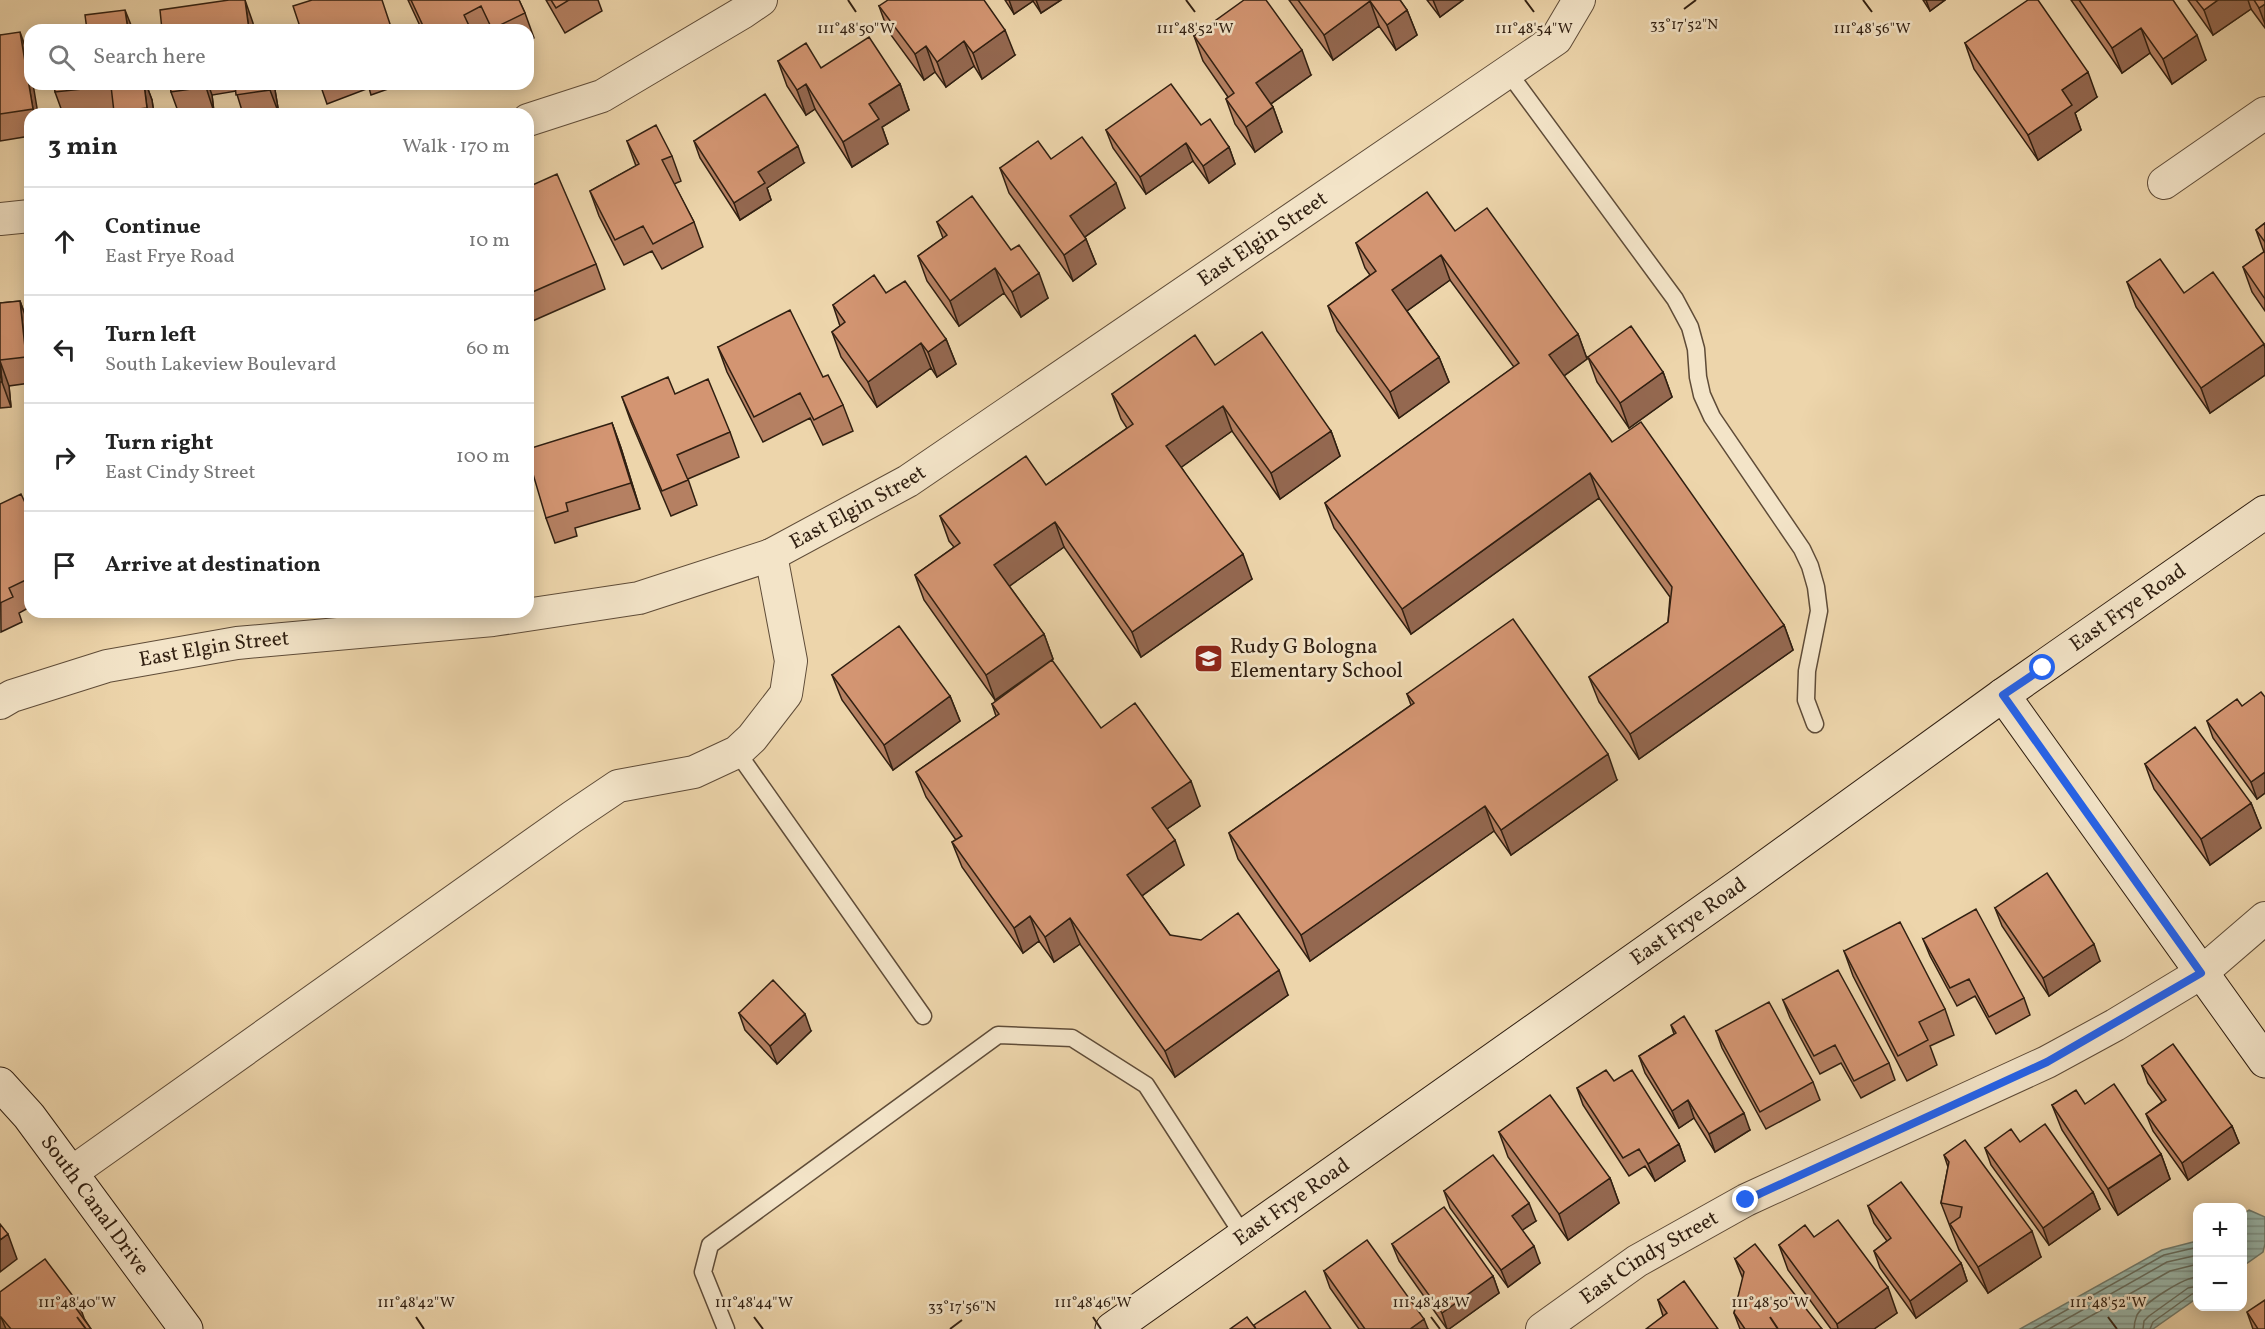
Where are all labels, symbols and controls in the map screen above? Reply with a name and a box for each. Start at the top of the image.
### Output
text: 33°17'52"N [1650,15,1718,36]
text: 111°48'50"W [817,19,895,40]
text: 111°48'52"W [1156,19,1234,40]
text: 111°48'54"W [1495,19,1573,40]
text: 111°48'56"W [1834,19,1910,40]
search box [24,24,534,90]
icon: search [45,41,78,74]
text: Search here [93,42,206,73]
text: 3 min [48,129,118,165]
text: Walk · 170 m [402,133,510,161]
street label: East Elgin Street [1192,184,1333,294]
text: Continue [105,212,201,243]
icon: ahead [48,225,81,258]
text: 10 m [469,227,510,255]
text: East Frye Road [105,243,235,271]
text: Turn left [105,320,196,351]
icon: left [48,333,81,366]
text: 60 m [466,335,510,363]
text: South Lakeview Boulevard [105,351,337,379]
text: Turn right [105,428,213,459]
icon: right [48,441,81,474]
text: 100 m [456,443,510,471]
street label: East Elgin Street [785,458,932,557]
text: East Cindy Street [105,459,256,487]
icon: arrive [48,549,81,582]
text: Arrive at destination [105,550,321,581]
street label: East Frye Road [2064,557,2192,659]
street label: East Elgin Street [137,624,290,675]
place label: Rudy G Bologna Elementary School [1230,633,1403,686]
school or university icon: Rudy G Bologna Elementary School [1193,643,1225,675]
route start [2029,654,2055,680]
street label: East Frye Road [1624,870,1753,973]
street label: South Canal Drive [33,1129,156,1281]
street label: East Frye Road [1228,1151,1356,1253]
route end [1732,1186,1758,1212]
map controls [2193,1203,2247,1311]
button: + [2193,1203,2247,1257]
street label: East Cindy Street [1574,1204,1724,1312]
button: − [2193,1257,2247,1311]
text: 111°48'40"W [38,1293,116,1314]
text: 111°48'42"W [377,1293,455,1314]
text: 111°48'44"W [715,1293,793,1314]
text: 111°48'46"W [1054,1293,1132,1314]
text: 111°48'48"W [1392,1293,1470,1314]
text: 111°48'50"W [1731,1293,1809,1314]
text: 111°48'52"W [2069,1293,2147,1314]
text: 33°17'56"N [928,1297,996,1318]

